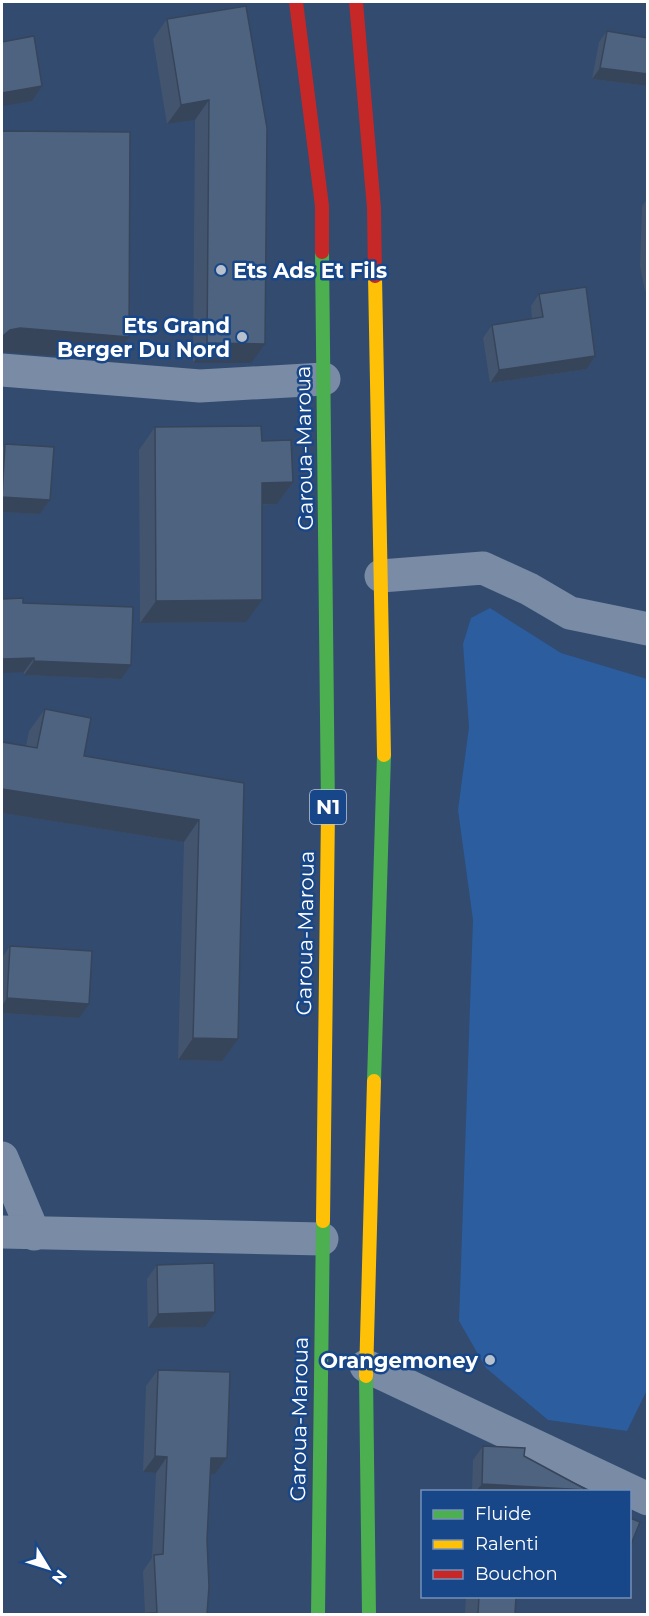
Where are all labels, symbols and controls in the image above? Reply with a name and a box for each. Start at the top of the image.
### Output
place label: Ets Ads Et Fils [233,258,387,283]
marker: Ets Ads Et Fils [214,263,228,277]
place label: Ets Grand Berger Du Nord [57,313,230,362]
marker: Ets Grand Berger Du Nord [235,330,249,344]
street label: Garoua-Maroua [290,365,318,531]
road number: N1 [310,790,346,824]
street label: Garoua-Maroua [291,850,319,1016]
street label: Garoua-Maroua [285,1336,313,1502]
place label: Orangemoney [320,1348,478,1373]
marker: Orangemoney [483,1353,497,1367]
legend [421,1490,631,1598]
text: Fluide [475,1503,531,1525]
text: Ralenti [475,1533,539,1555]
north arrow [18,1538,78,1598]
text: Bouchon [475,1563,558,1585]
text: N [48,1566,71,1588]

